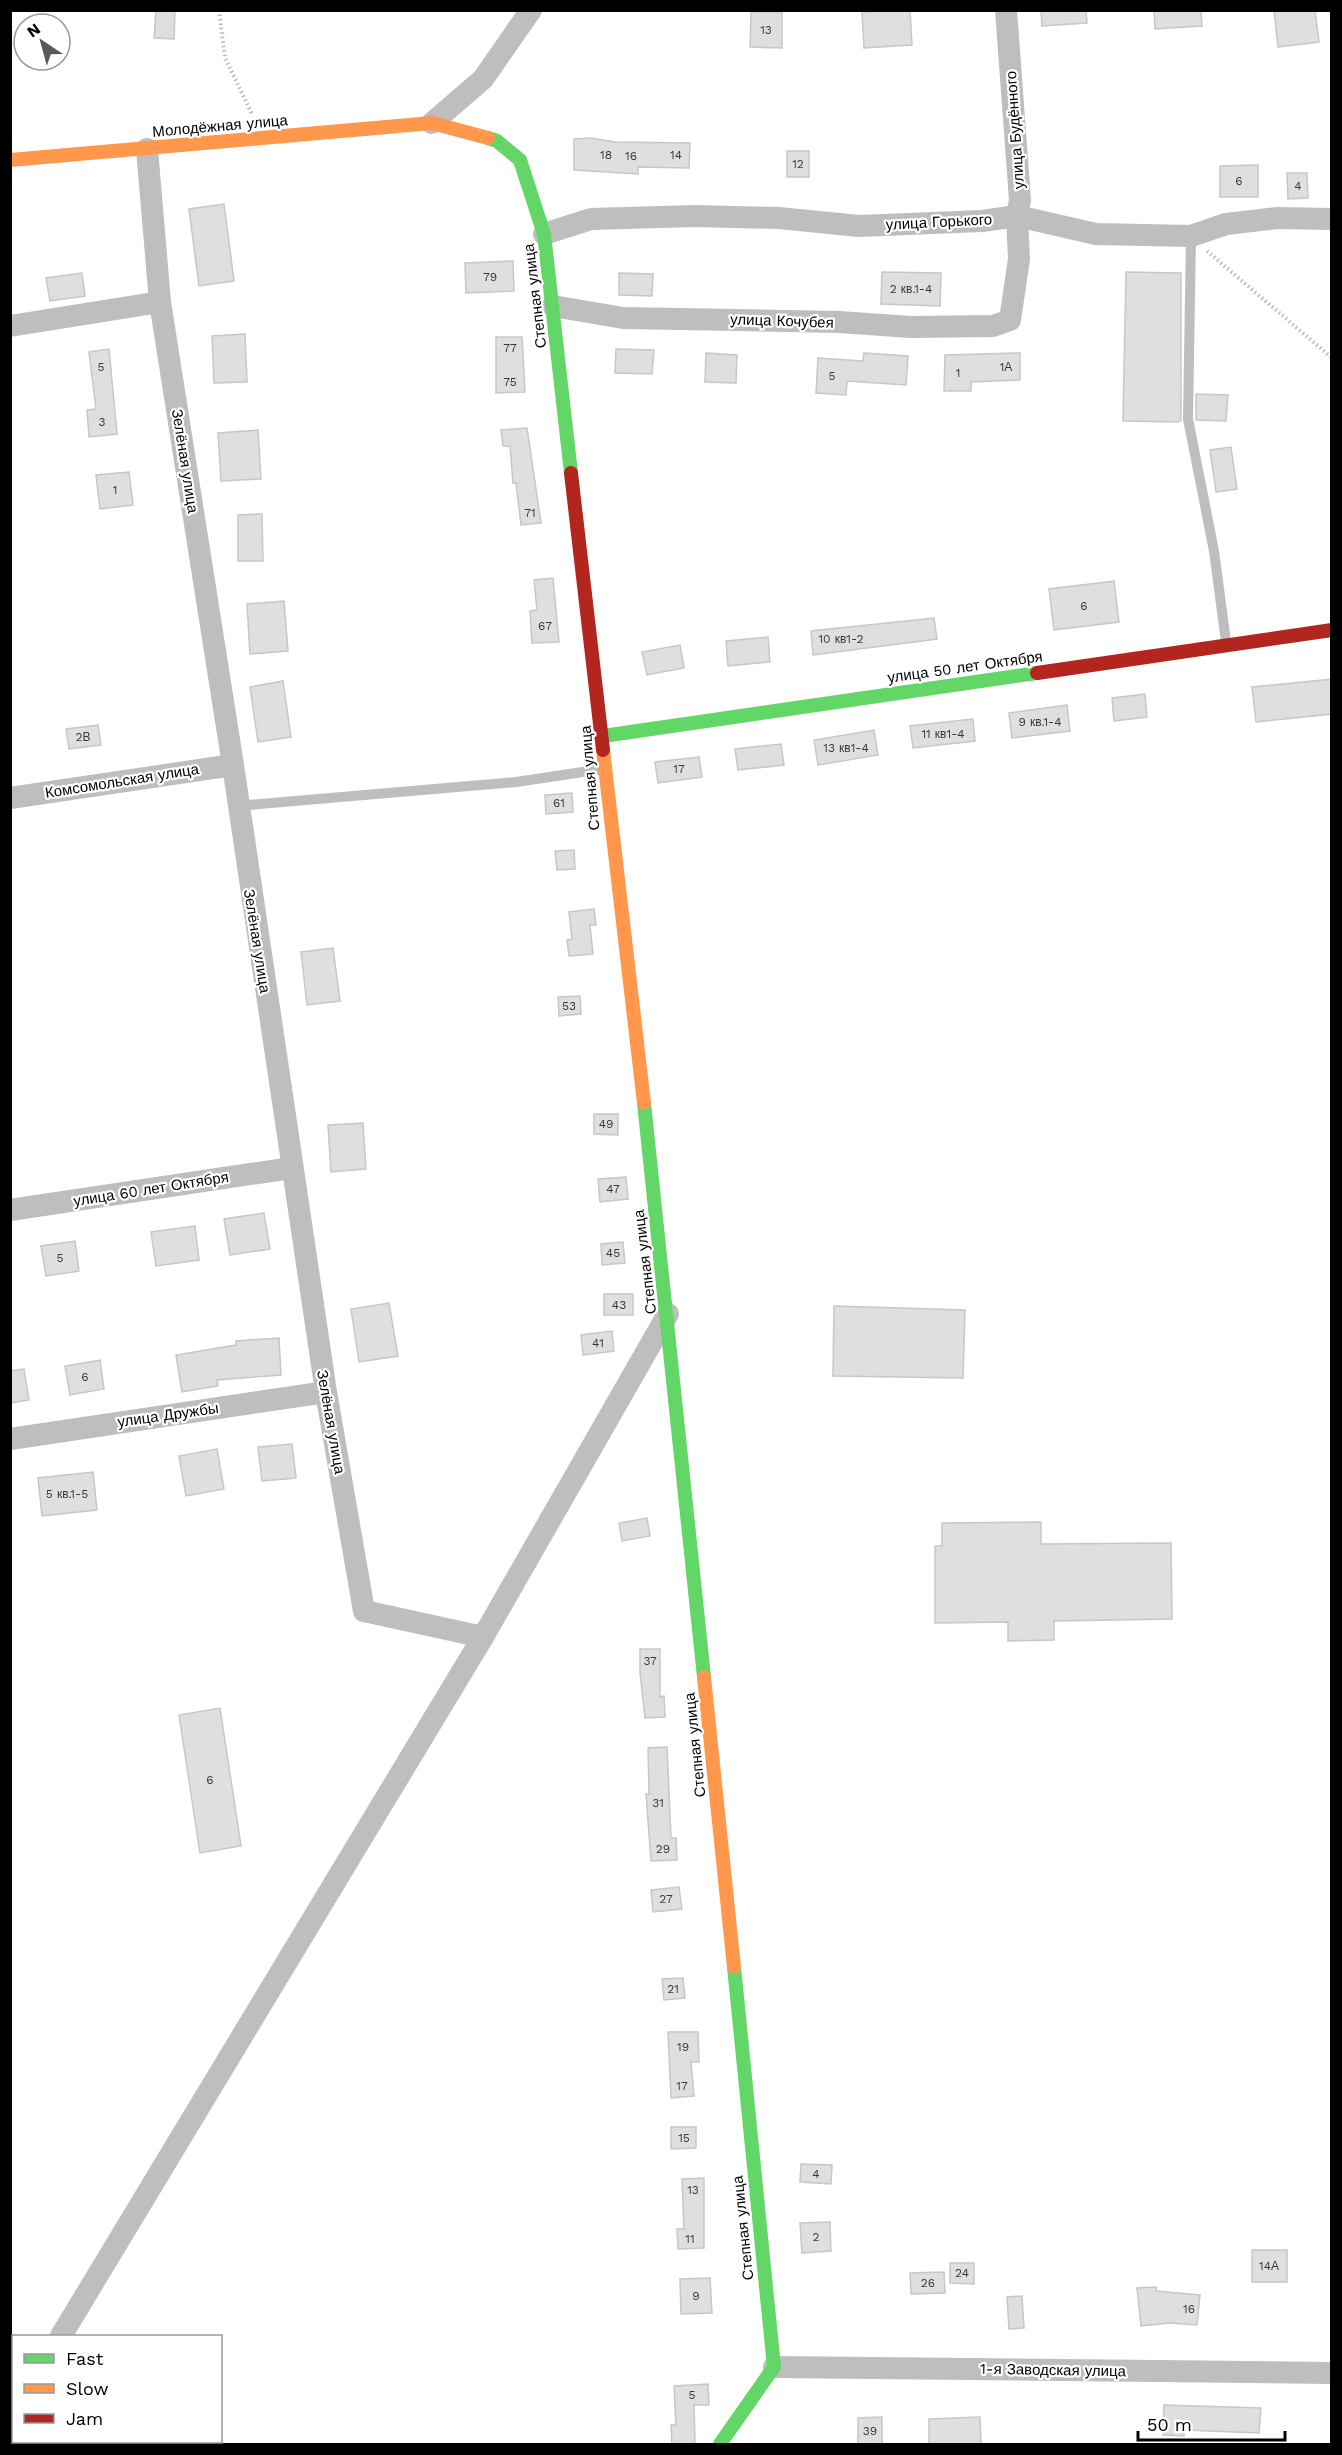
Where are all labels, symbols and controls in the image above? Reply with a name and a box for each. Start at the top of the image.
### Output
north arrow [12,12,72,72]
text: N [23,19,44,41]
house number: 13 [760,23,772,37]
street label: улица Будённого [1002,70,1028,190]
street label: Молодёжная улица [152,111,289,141]
house number: 18 [600,148,612,162]
house number: 14 [670,148,682,162]
house number: 16 [625,149,637,163]
house number: 12 [792,157,804,171]
house number: 6 [1235,174,1243,188]
house number: 4 [1294,179,1302,193]
street label: улица Горького [885,210,993,234]
street label: Степная улица [520,242,550,349]
house number: 79 [483,270,497,284]
house number: 2 кв.1-4 [890,282,932,296]
street label: улица Кочубея [730,310,834,332]
house number: 77 [503,341,517,355]
house number: 5 [98,360,105,374]
house number: 1А [1000,360,1012,374]
house number: 1 [956,366,960,380]
house number: 5 [829,369,836,383]
house number: 75 [503,375,517,389]
street label: Зелёная улица [168,408,202,515]
house number: 3 [99,415,106,429]
house number: 1 [113,483,117,497]
house number: 71 [524,506,536,520]
house number: 6 [1080,599,1088,613]
house number: 67 [538,619,552,633]
house number: 10 кв1-2 [818,632,864,646]
street label: улица 50 лет Октября [886,647,1044,687]
house number: 9 кв.1-4 [1018,715,1062,729]
street label: Степная улица [576,724,604,831]
house number: 11 кв1-4 [921,727,965,741]
house number: 2В [76,730,91,744]
house number: 13 кв1-4 [823,741,869,755]
street label: Комсомольская улица [44,760,201,802]
house number: 17 [673,762,685,776]
house number: 61 [553,796,565,810]
street label: Зелёная улица [240,888,274,995]
house number: 53 [562,999,576,1013]
house number: 49 [599,1117,613,1131]
street label: улица 60 лет Октября [72,1168,230,1210]
house number: 47 [606,1182,620,1196]
street label: Степная улица [630,1208,660,1315]
house number: 45 [606,1246,620,1260]
house number: 5 [57,1251,64,1265]
house number: 43 [612,1298,626,1312]
house number: 41 [592,1336,604,1350]
street label: Зелёная улица [313,1369,349,1476]
house number: 6 [81,1370,89,1384]
street label: улица Дружбы [116,1399,220,1431]
house number: 5 кв.1-5 [46,1487,88,1501]
house number: 37 [643,1654,657,1668]
street label: Степная улица [680,1691,709,1798]
house number: 6 [206,1773,214,1787]
house number: 31 [652,1796,664,1810]
house number: 29 [656,1842,670,1856]
house number: 27 [659,1892,673,1906]
house number: 21 [667,1982,679,1996]
house number: 19 [677,2040,689,2054]
house number: 17 [676,2079,688,2093]
house number: 15 [678,2131,690,2145]
house number: 4 [812,2167,820,2181]
street label: Степная улица [728,2174,757,2281]
house number: 13 [687,2183,699,2197]
house number: 2 [813,2230,820,2244]
house number: 11 [685,2232,695,2246]
house number: 14А [1259,2259,1279,2273]
house number: 24 [955,2266,969,2280]
house number: 26 [921,2276,935,2290]
house number: 9 [692,2289,700,2303]
house number: 16 [1183,2302,1195,2316]
legend [12,2335,222,2443]
text: Fast [66,2348,104,2369]
street label: 1-я Заводская улица [980,2360,1127,2380]
text: Slow [66,2378,109,2399]
house number: 5 [689,2388,696,2402]
scale bar [1138,2404,1285,2442]
text: Jam [66,2408,103,2429]
text: 50 m [1147,2414,1192,2435]
house number: 39 [863,2424,877,2438]

